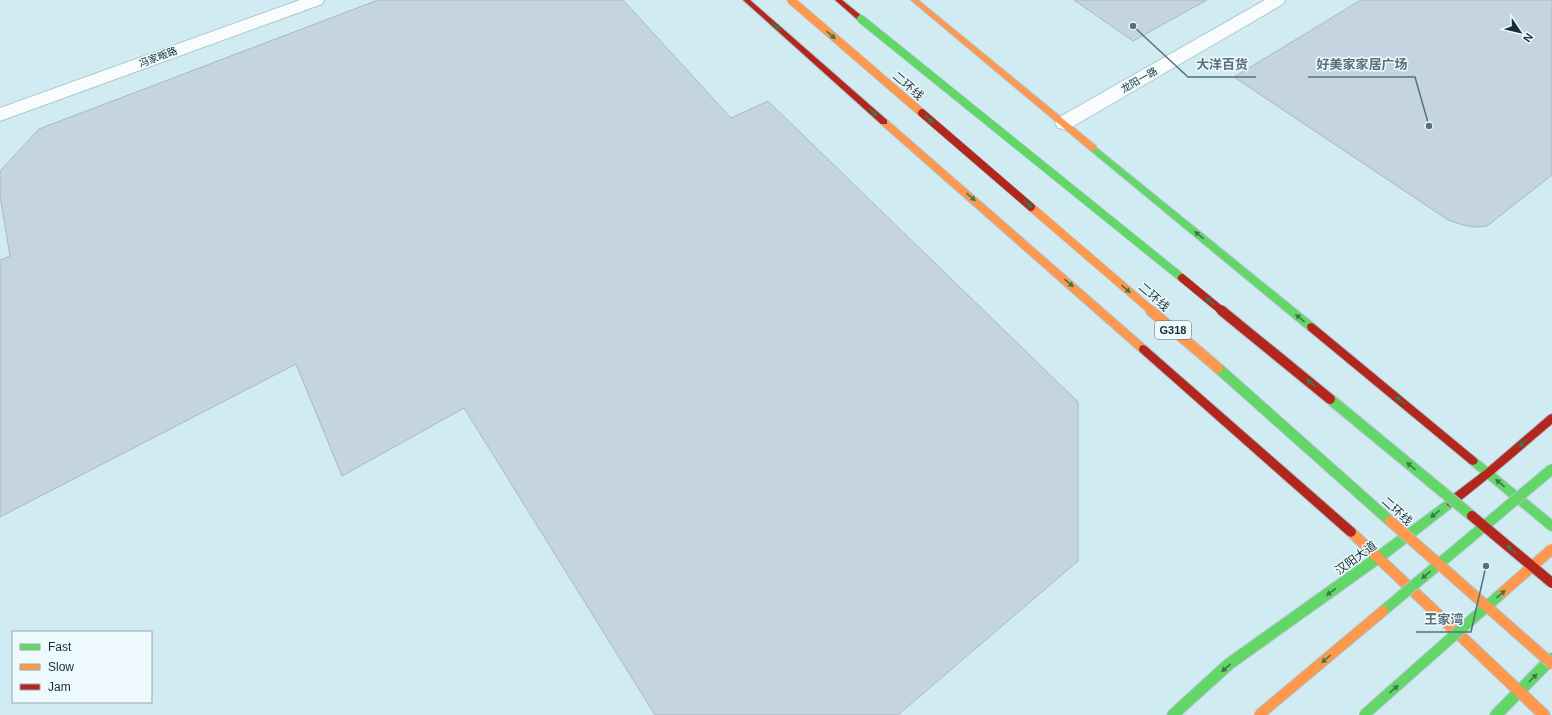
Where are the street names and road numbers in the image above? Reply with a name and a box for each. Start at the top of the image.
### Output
street label: 冯家畈路 [137,45,179,69]
street label: 龙阳一路 [1119,65,1159,95]
street label: 二环线 [890,69,926,103]
street label: 二环线 [1136,280,1172,314]
road number: G318 [1155,321,1191,339]
street label: 二环线 [1379,494,1415,528]
street label: 汉阳大道 [1332,538,1380,578]

